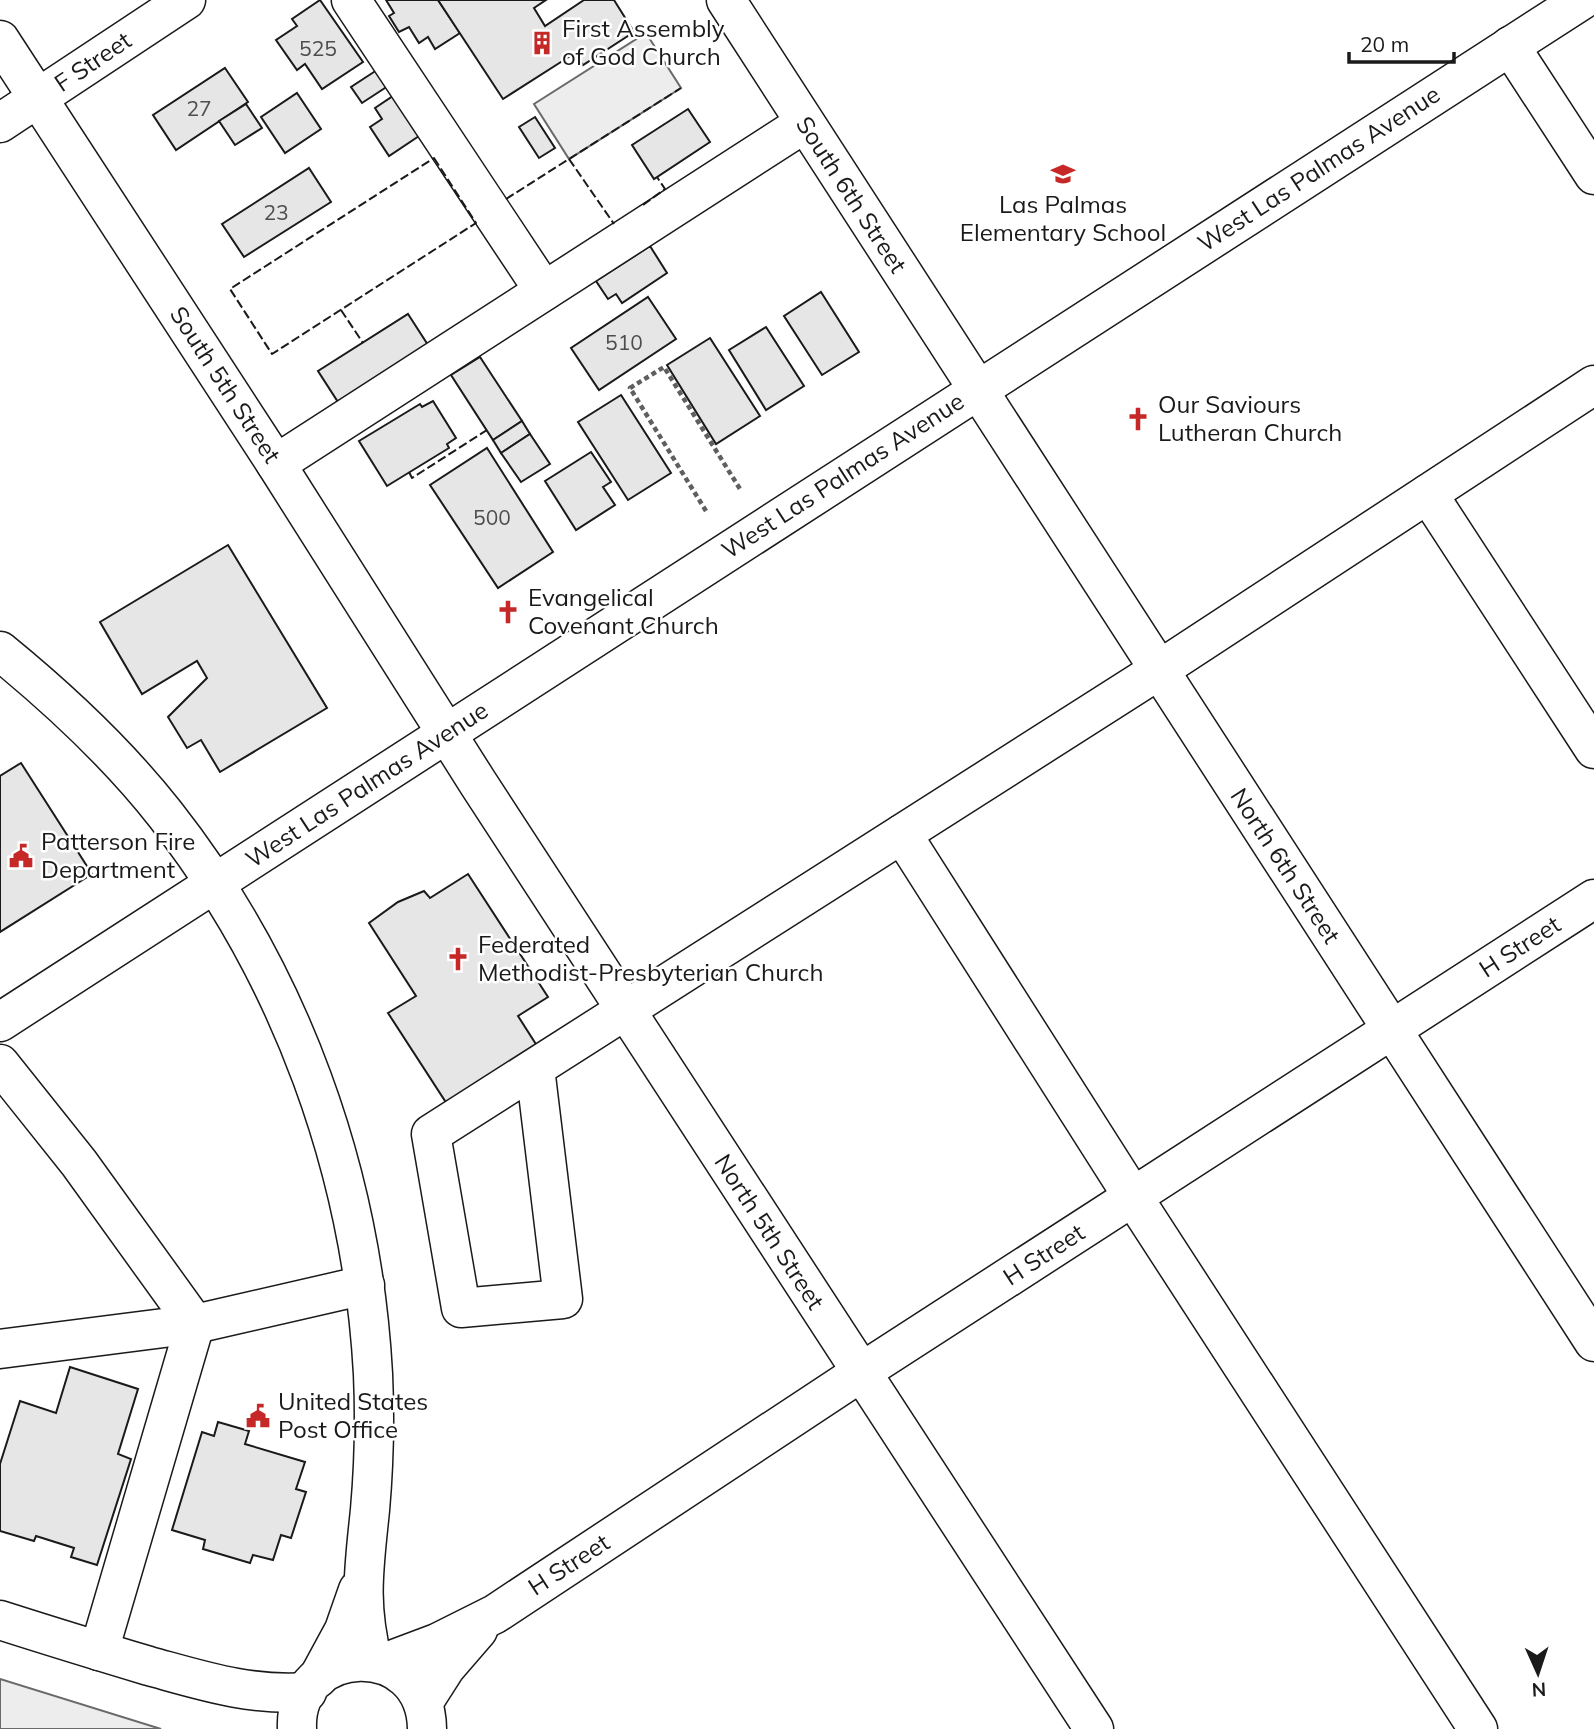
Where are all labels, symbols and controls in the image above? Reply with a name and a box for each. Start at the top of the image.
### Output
place label: First Assembly of God Church [562,13,725,71]
scale bar [1349,21,1454,65]
street label: F Street [48,25,137,98]
building icon: First Assembly of God Church [528,29,556,57]
text: 20 m [1360,31,1409,57]
house number: 525 [299,35,337,61]
street label: West Las Palmas Avenue [1192,79,1445,258]
house number: 27 [186,95,212,121]
street label: South 6th Street [790,110,914,278]
school or university icon: Las Palmas Elementary School [1049,160,1077,188]
place label: Las Palmas Elementary School [960,189,1166,247]
house number: 23 [263,199,289,225]
street label: South 5th Street [164,300,288,468]
house number: 510 [605,329,643,355]
street label: West Las Palmas Avenue [716,386,969,565]
place label: Our Saviours Lutheran Church [1158,389,1342,447]
church icon: Our Saviours Lutheran Church [1124,405,1152,433]
house number: 500 [473,504,511,530]
place label: Evangelical Covenant Church [528,582,719,640]
church icon: Evangelical Covenant Church [494,598,522,626]
street label: West Las Palmas Avenue [240,695,493,874]
street label: North 6th Street [1224,782,1347,949]
place label: Patterson Fire Department [41,826,195,884]
public building icon: Patterson Fire Department [7,842,35,870]
street label: H Street [1473,909,1566,984]
place label: Federated Methodist-Presbyterian Church [478,929,824,987]
church icon: Federated Methodist-Presbyterian Church [444,945,472,973]
street label: North 5th Street [708,1148,831,1315]
street label: H Street [997,1217,1090,1292]
place label: United States Post Office [278,1386,428,1444]
public building icon: United States Post Office [244,1402,272,1430]
street label: H Street [522,1527,615,1602]
north arrow [1503,1638,1573,1708]
text: N [1531,1678,1547,1702]

